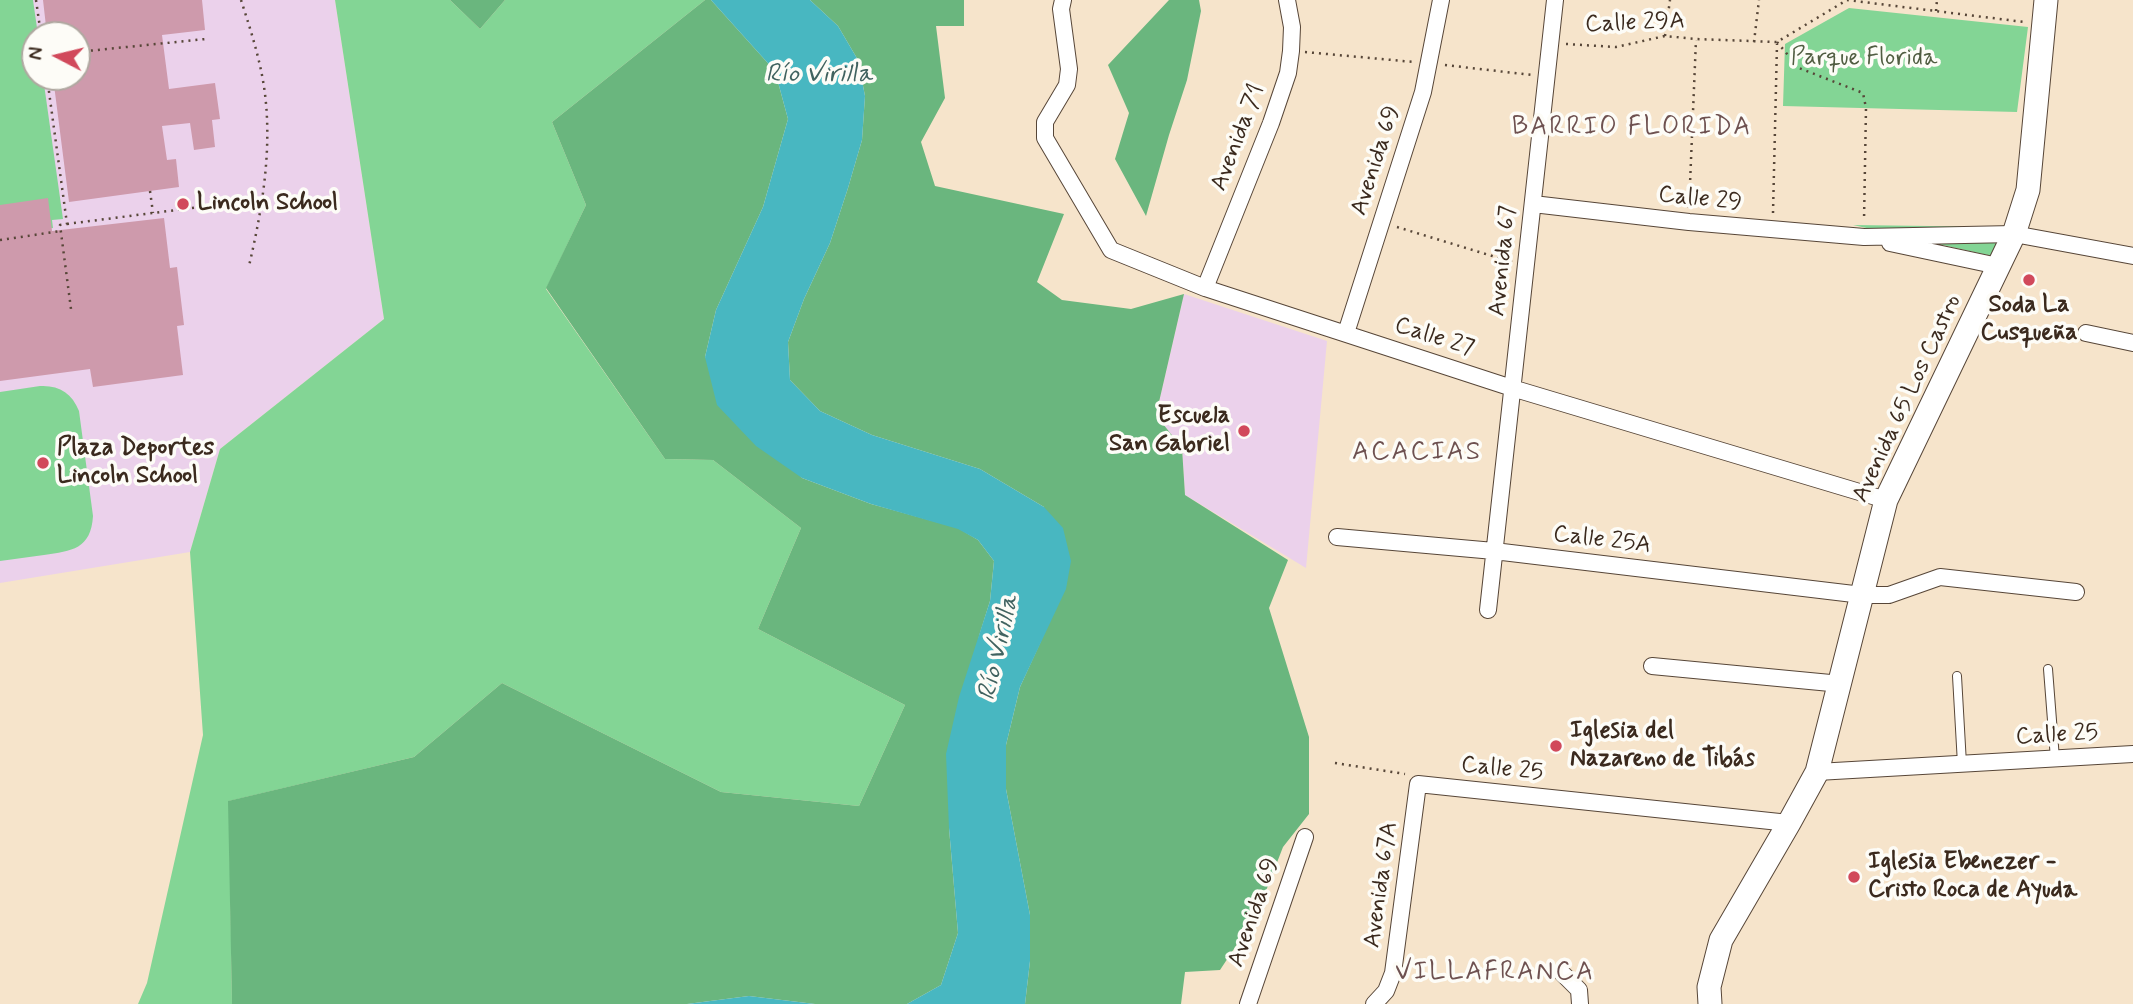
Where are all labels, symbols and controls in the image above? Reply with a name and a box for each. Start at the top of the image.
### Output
street label: Calle 29A [1585,8,1685,40]
north arrow [21,21,91,91]
park label: Parque Florida [1791,45,1937,73]
text: N [23,46,50,61]
water label: Río Virilla [765,60,873,92]
street label: Avenida 71 [1206,81,1272,195]
street label: Avenida 69 [1346,103,1408,219]
district label: BARRIO FLORIDA [1512,113,1752,145]
street label: Calle 29 [1657,181,1743,219]
place label: Lincoln School [197,190,338,218]
marker: Lincoln School [175,196,191,212]
street label: Avenida 67 [1484,204,1524,318]
marker: Soda La Cusqueña [2021,272,2037,288]
street label: Avenida 65 Los Castro [1847,291,1969,507]
place label: Soda La Cusqueña [1980,292,2078,348]
street label: Calle 27 [1391,312,1477,364]
place label: Escuela San Gabriel [1109,403,1230,459]
marker: Escuela San Gabriel [1236,423,1252,439]
place label: Plaza Deportes Lincoln School [57,435,214,491]
district label: ACACIAS [1358,438,1476,470]
marker: Plaza Deportes Lincoln School [35,455,51,471]
street label: Calle 25A [1551,521,1653,561]
water label: Río Virilla [973,592,1027,704]
place label: Iglesia del Nazareno de Tibás [1570,718,1755,774]
street label: Calle 25 [2015,719,2099,753]
marker: Iglesia del Nazareno de Tibás [1548,738,1564,754]
street label: Calle 25 [1459,751,1545,789]
street label: Avenida 67A [1359,820,1405,950]
place label: Iglesia Ebenezer - Cristo Roca de Ayuda [1868,849,2077,905]
street label: Avenida 69 [1223,855,1287,971]
marker: Iglesia Ebenezer - Cristo Roca de Ayuda [1846,869,1862,885]
district label: VILLAFRANCA [1399,958,1591,990]

